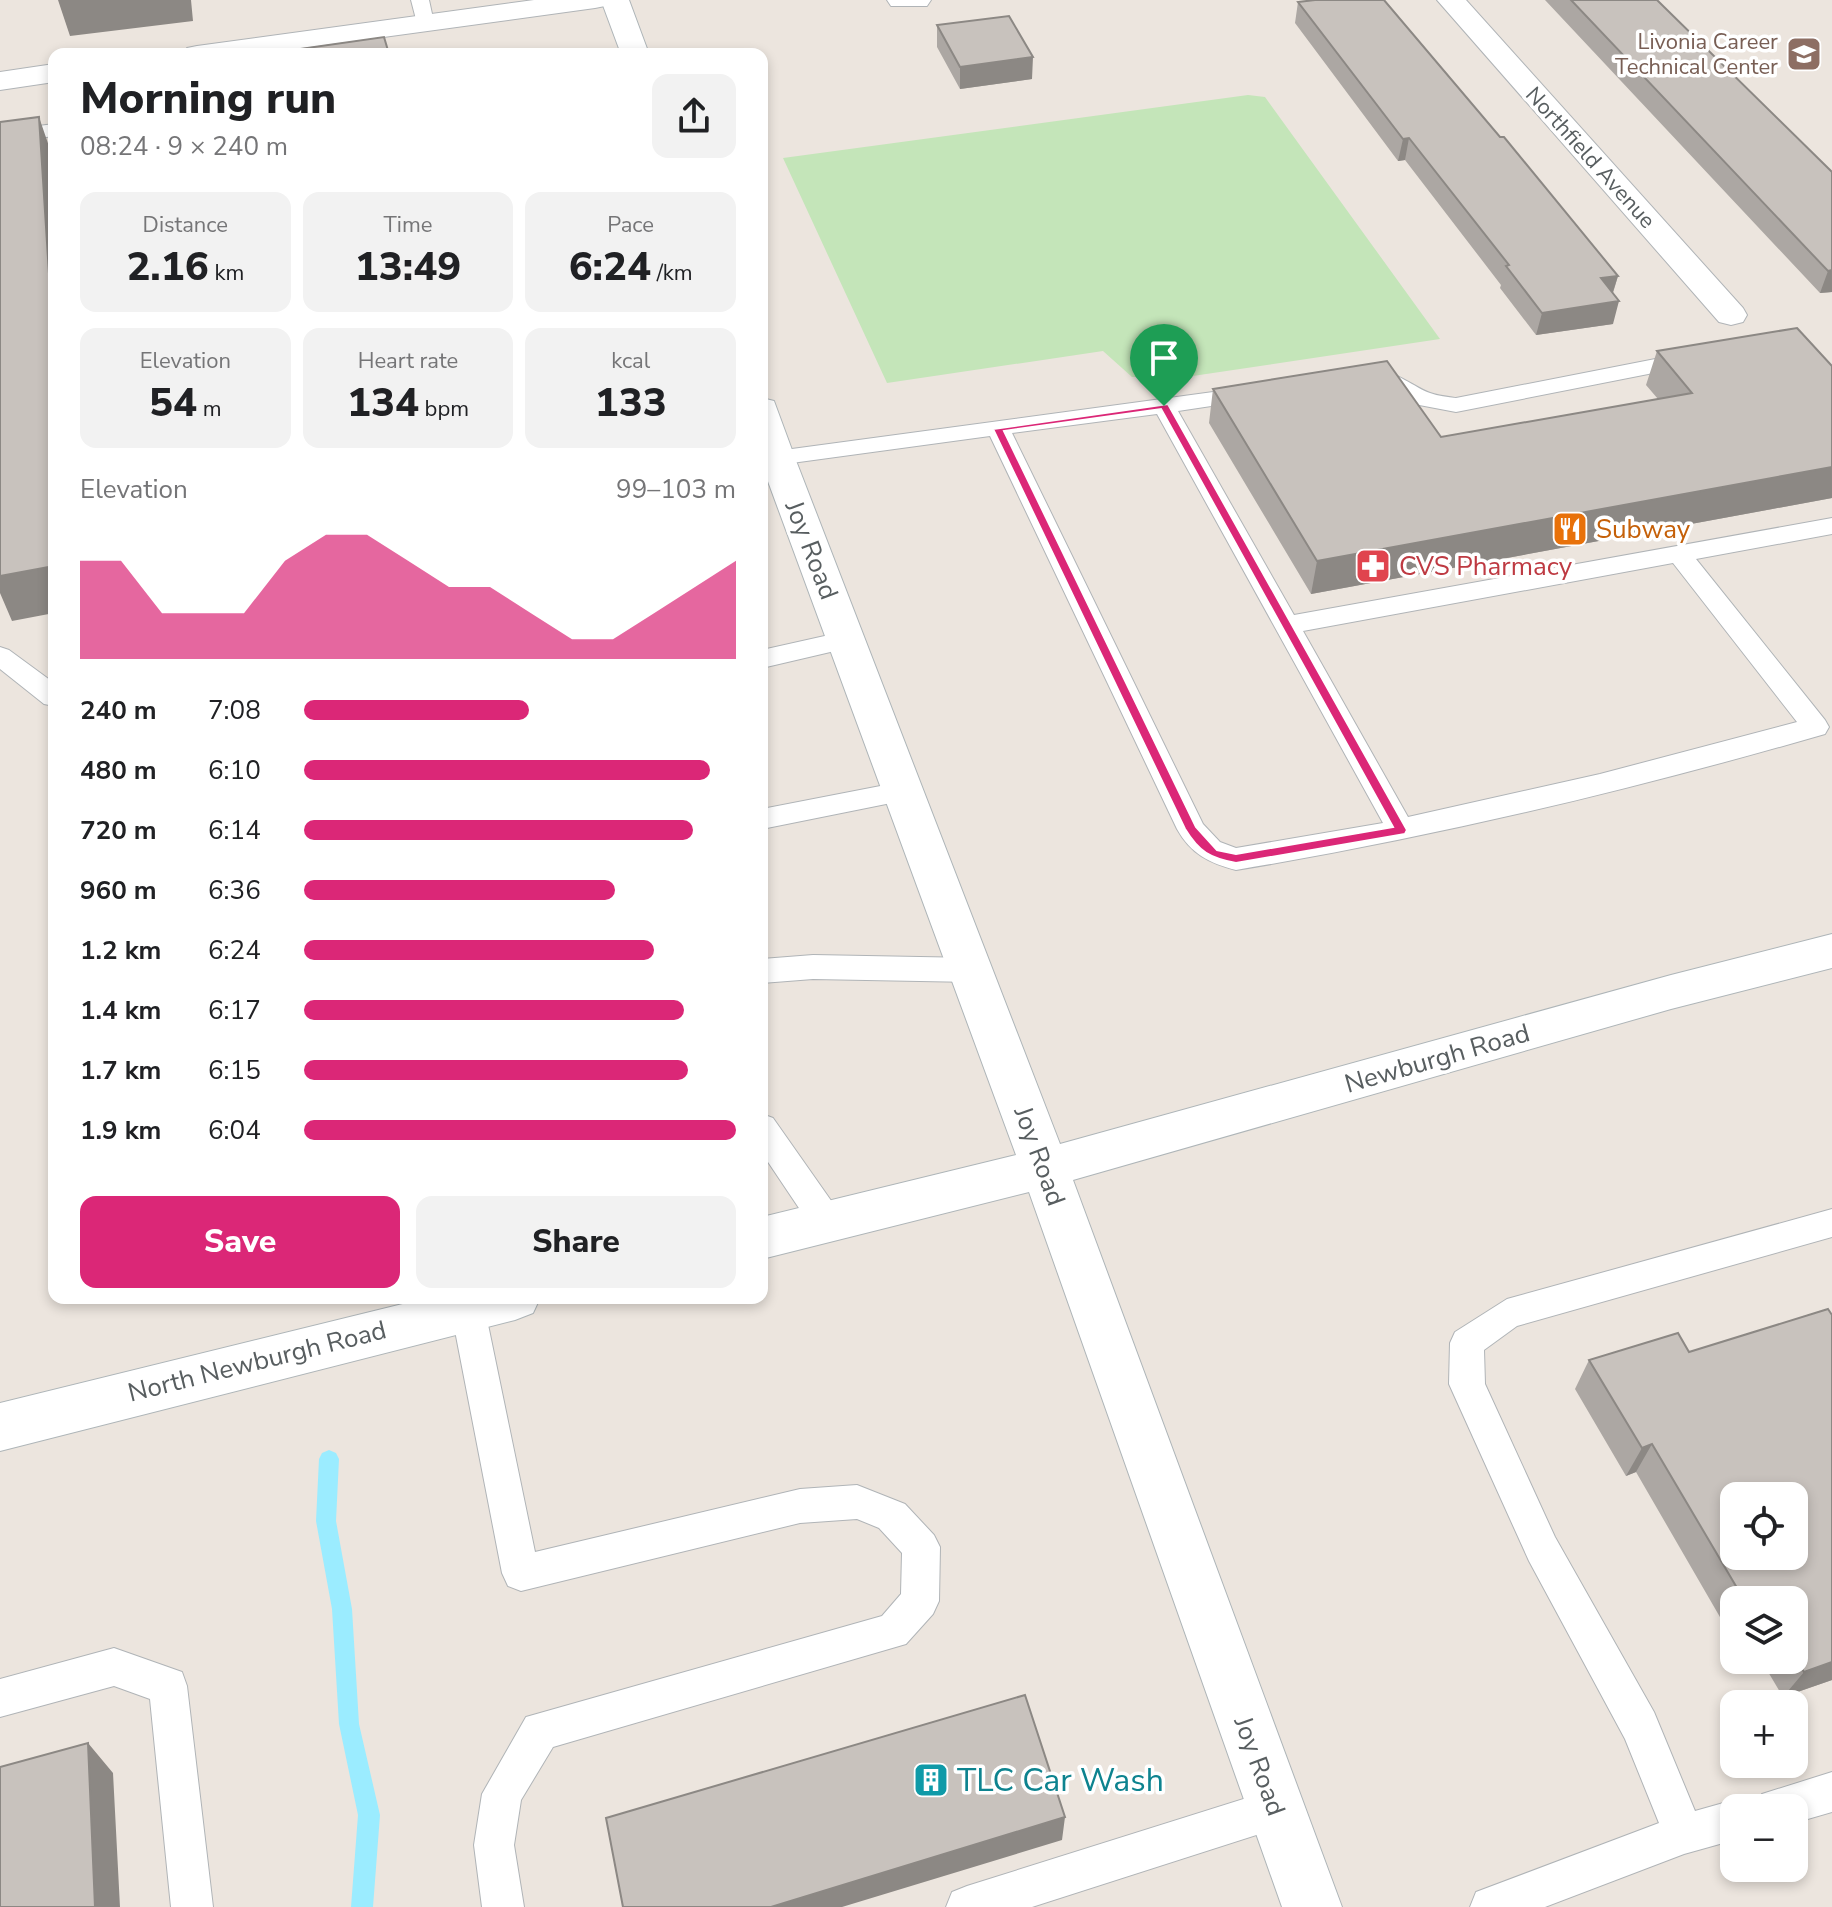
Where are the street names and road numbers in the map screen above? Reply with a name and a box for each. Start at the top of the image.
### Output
street label: Northfield Avenue [1519,80,1662,235]
street label: Joy Road [776,495,846,605]
street label: Newburgh Road [1341,1015,1534,1102]
street label: Joy Road [1005,1101,1074,1211]
street label: North Newburgh Road [124,1312,390,1411]
street label: Joy Road [1225,1711,1294,1821]

